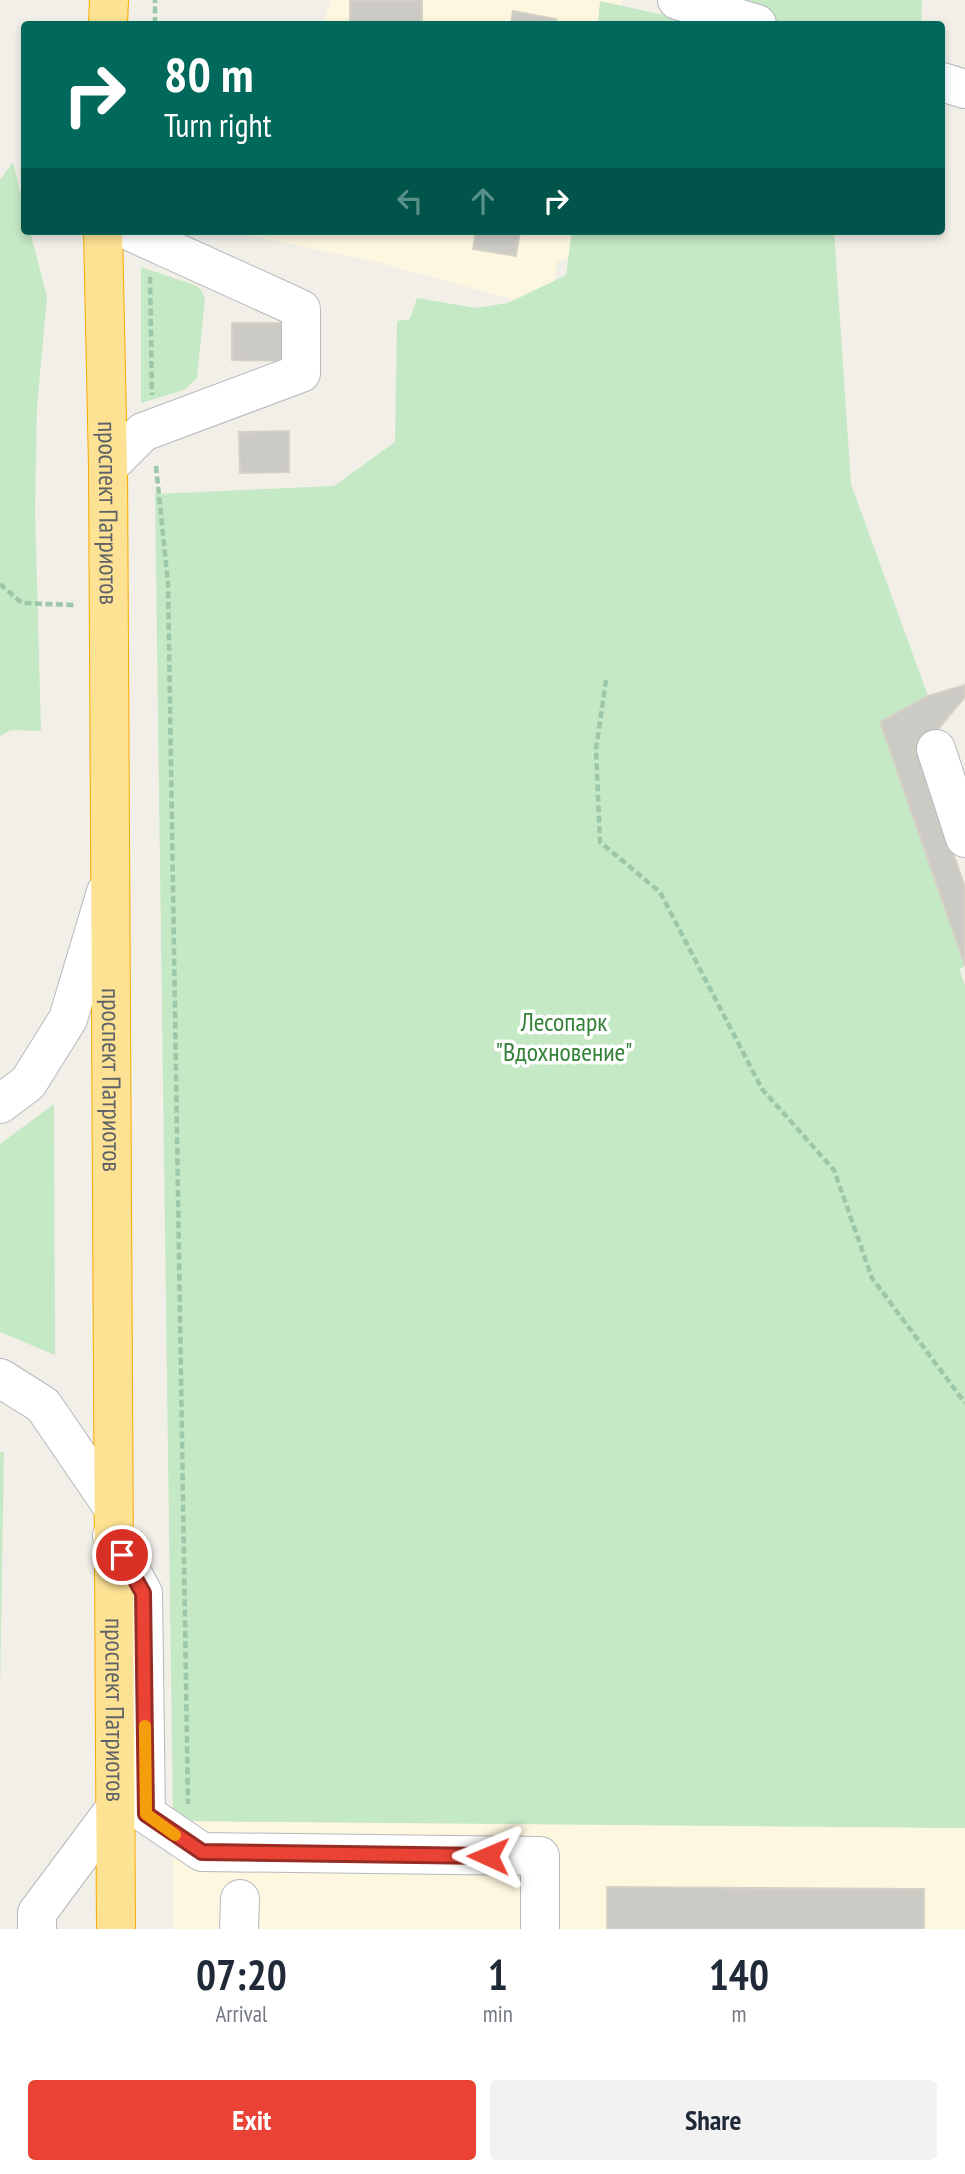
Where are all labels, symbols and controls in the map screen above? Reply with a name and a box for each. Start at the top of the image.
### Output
text: 80 m [164,42,253,106]
icon: right [49,49,140,140]
text: Turn right [164,104,272,146]
icon: left [391,182,429,220]
icon: ahead [464,182,502,220]
icon: right [537,182,575,220]
street label: проспект Патриотов [91,421,126,605]
street label: проспект Патриотов [95,988,129,1172]
park label: Лесопарк "Вдохновение" [496,1005,632,1068]
pin [92,1525,152,1585]
icon: arrive [103,1536,141,1574]
street label: проспект Патриотов [98,1618,132,1802]
position arrow [451,1819,525,1893]
text: 07:20 [196,1947,287,2002]
text: 1 [488,1947,508,2002]
text: 140 [709,1947,769,2002]
text: Arrival [215,1999,267,2028]
text: min [483,1999,513,2028]
text: m [731,1999,746,2028]
button: Exit [28,2080,476,2160]
button: Share [490,2080,937,2160]

